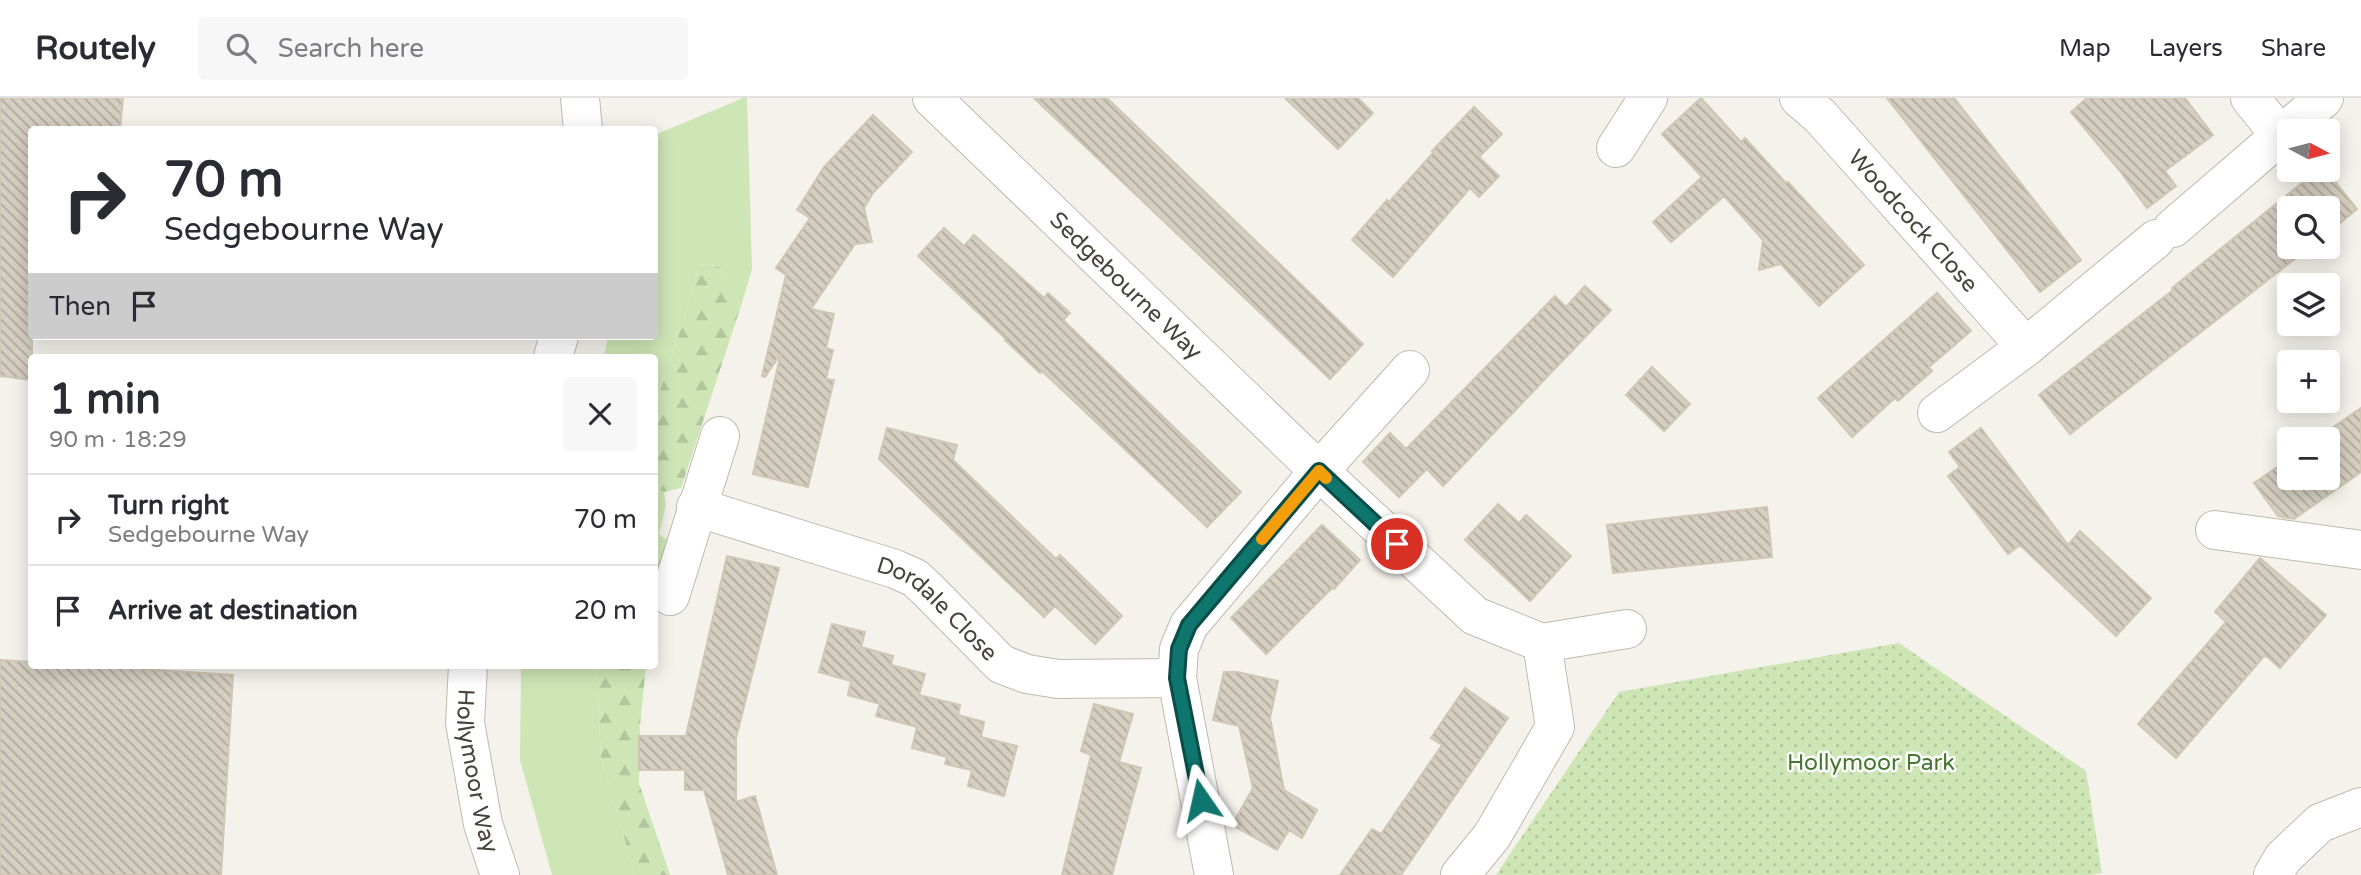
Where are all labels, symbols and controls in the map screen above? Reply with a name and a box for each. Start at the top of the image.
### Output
search box [198,17,688,80]
text: Routely [35,29,156,68]
icon: search [222,29,260,67]
text: Search here [278,33,424,64]
text: Map [2059,34,2111,63]
text: Layers [2149,34,2223,63]
text: Share [2261,34,2326,63]
north arrow [2277,119,2340,182]
map controls [2277,119,2340,490]
street label: Woodcock Close [1842,144,1983,298]
text: 70 m [164,151,283,210]
icon: right [49,154,140,245]
button: search [2277,196,2340,259]
street label: Sedgebourne Way [1044,206,1208,366]
text: Sedgebourne Way [164,211,444,249]
button: layers [2277,273,2340,336]
icon: arrive [125,287,163,325]
text: Then [49,291,111,322]
button: + [2277,350,2340,413]
text: 1 min [49,374,161,425]
button: close [563,377,637,451]
text: 90 m · 18:29 [49,426,187,454]
button: − [2277,427,2340,490]
text: Turn right [108,490,229,521]
icon: right [49,501,87,539]
text: 70 m [574,504,637,535]
pin [1367,514,1427,574]
text: Sedgebourne Way [108,521,309,549]
icon: arrive [1378,525,1416,563]
street label: Dordale Close [873,551,1003,667]
icon: arrive [49,592,87,630]
text: Arrive at destination [108,595,358,626]
text: 20 m [574,595,637,626]
street label: Hollymoor Way [450,688,505,857]
park label: Hollymoor Park [1787,749,1955,777]
position arrow [1164,763,1238,837]

